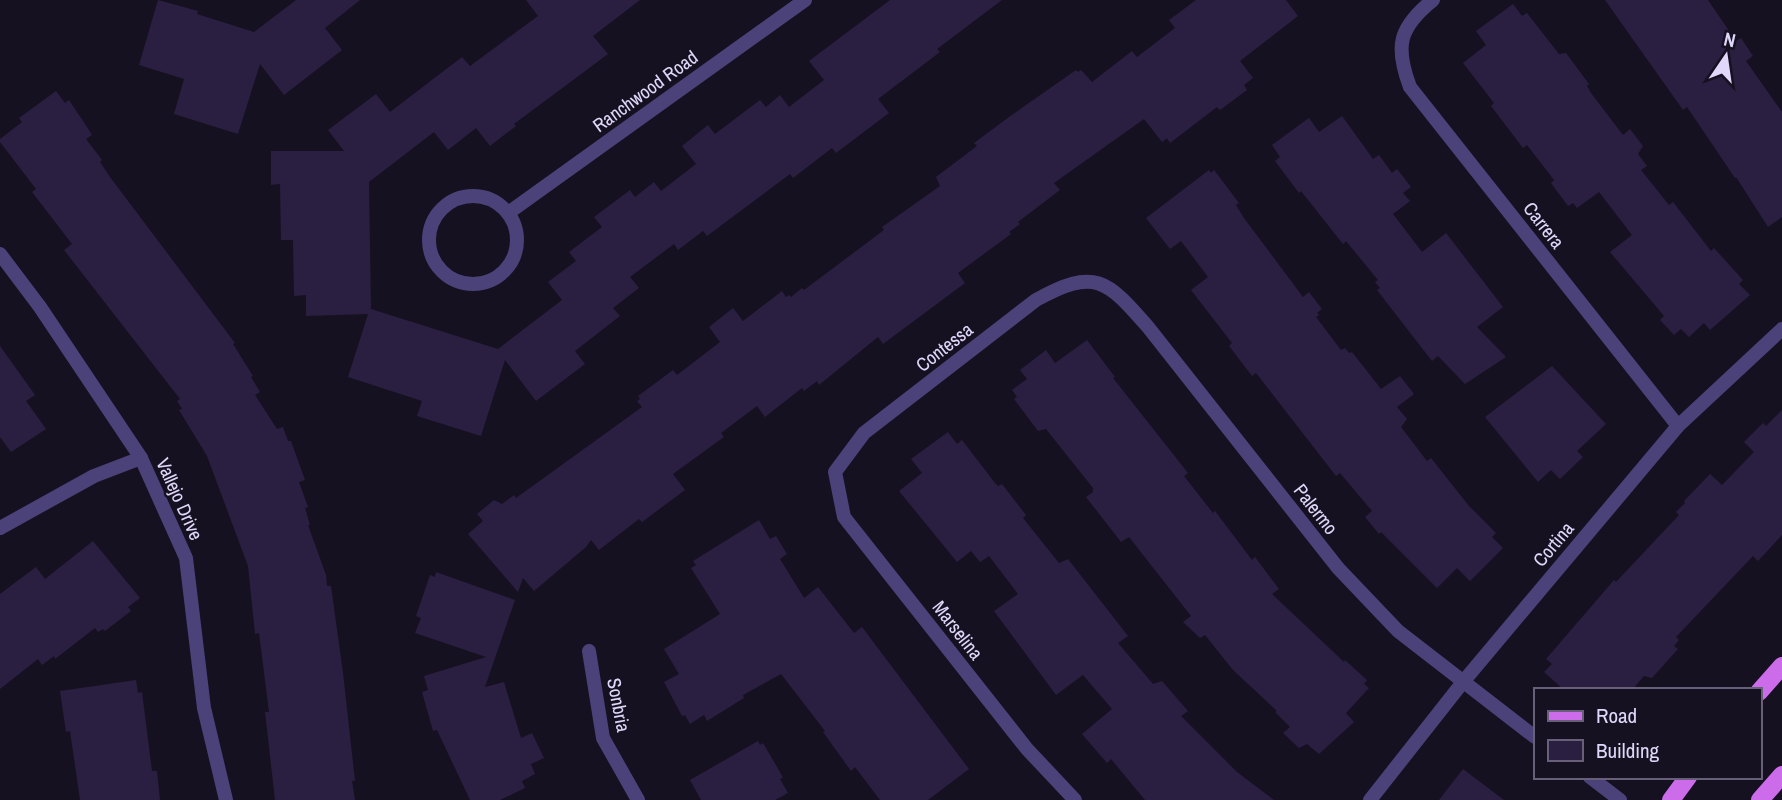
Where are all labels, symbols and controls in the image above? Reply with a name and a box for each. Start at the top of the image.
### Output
north arrow [1691,21,1761,91]
text: N [1721,26,1738,53]
street label: Ranchwood Road [587,44,703,138]
street label: Carrera [1517,196,1571,254]
street label: Contessa [910,316,978,378]
street label: Vallejo Drive [150,454,210,544]
street label: Palermo [1288,478,1344,540]
street label: Cortina [1527,516,1580,572]
street label: Marselina [927,595,990,665]
street label: Sonbria [601,676,637,735]
legend [1534,688,1761,779]
text: Road [1596,701,1637,730]
text: Building [1596,736,1660,765]

